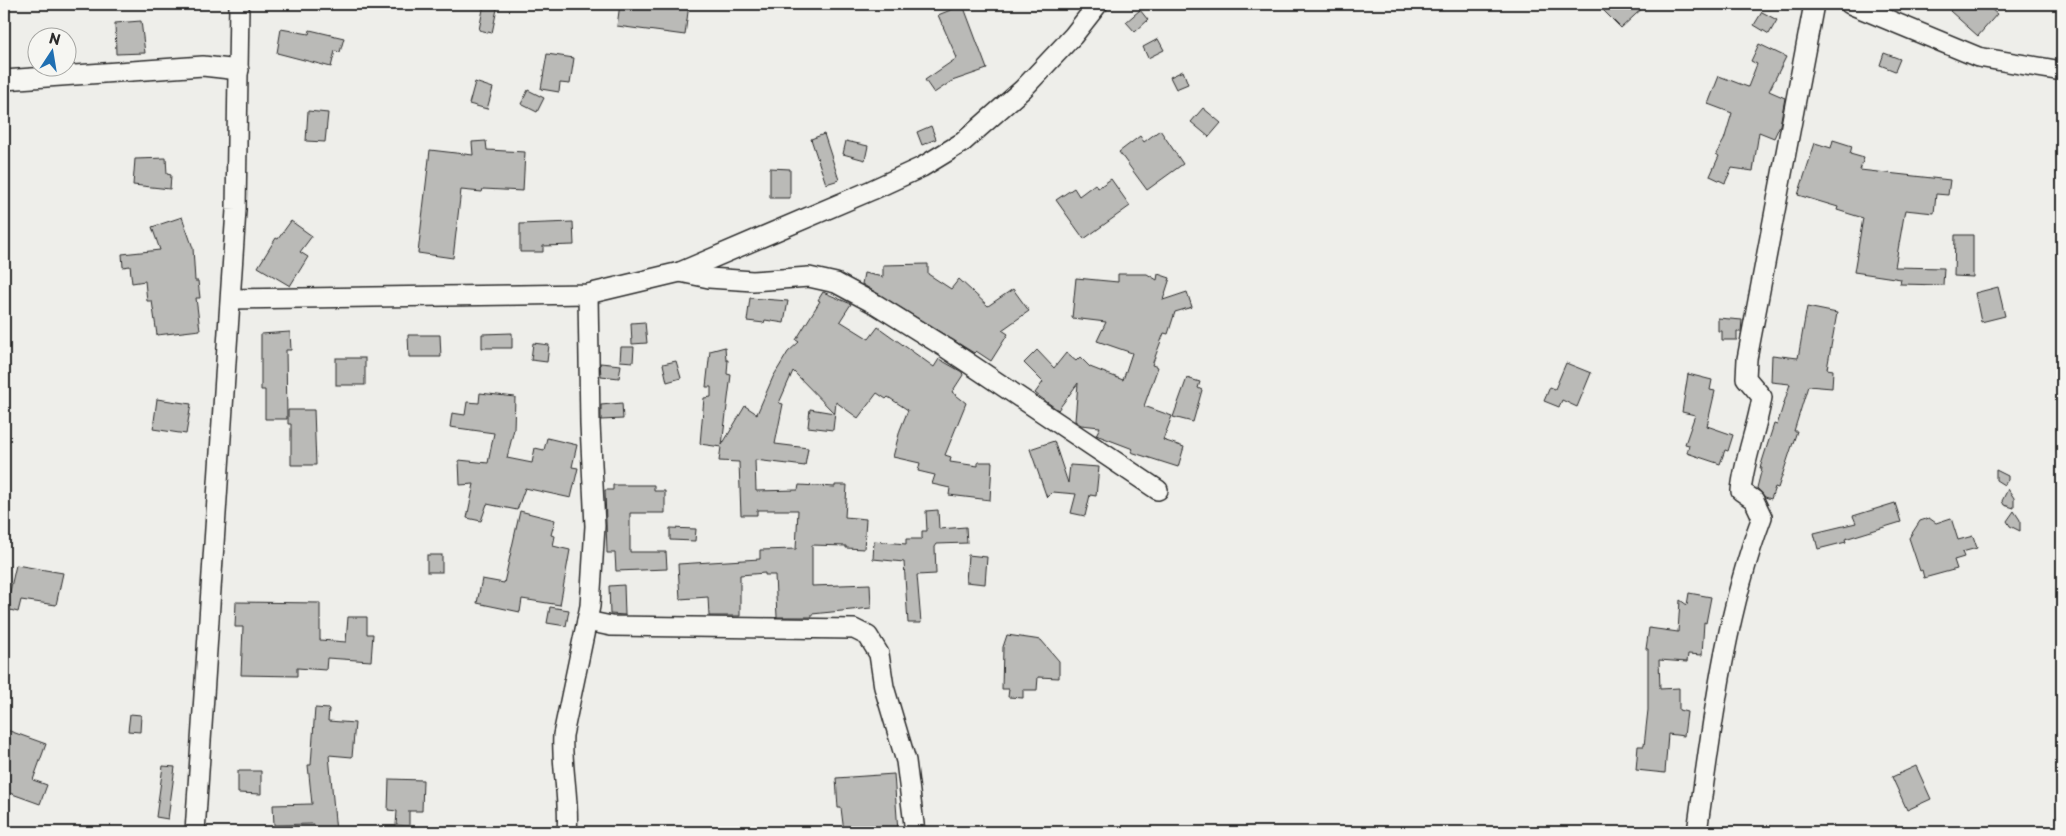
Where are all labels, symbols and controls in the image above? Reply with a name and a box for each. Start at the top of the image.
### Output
text: N [47,27,62,50]
north arrow [28,28,78,78]

